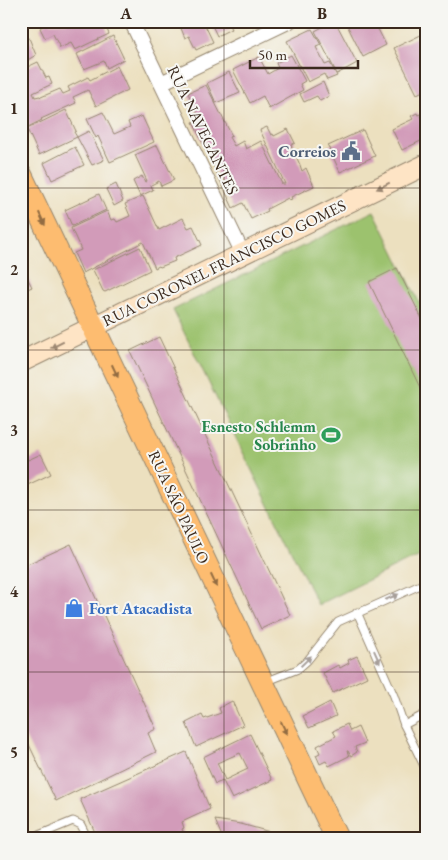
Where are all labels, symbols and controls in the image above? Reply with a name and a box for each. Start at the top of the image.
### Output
text: A [119,3,132,24]
text: B [317,3,327,24]
scale bar [250,38,358,70]
text: 50 m [258,45,287,64]
street label: RUA NAVEGANTES [163,62,243,198]
text: 1 [10,98,18,119]
public building icon: Correios [340,140,362,162]
place label: Correios [278,141,336,162]
one-way arrow [376,182,390,190]
street label: RUA CORONEL FRANCISCO GOMES [99,195,349,331]
one-way arrow [38,212,46,226]
text: 2 [10,259,19,280]
one-way arrow [50,341,65,349]
one-way arrow [111,364,119,378]
place label: Esnesto Schlemm Sobrinho [201,416,316,455]
text: 3 [10,420,18,441]
sports icon: Esnesto Schlemm Sobrinho [320,424,342,446]
street label: RUA SÃO PAULO [144,447,214,567]
one-way arrow [210,574,218,588]
text: 4 [10,581,19,602]
one-way arrow [385,593,399,601]
shop icon: Fort Atacadista [63,597,85,619]
place label: Fort Atacadista [89,598,193,619]
one-way arrow [373,650,381,664]
one-way arrow [299,655,311,667]
one-way arrow [280,721,288,735]
text: 5 [10,742,18,763]

